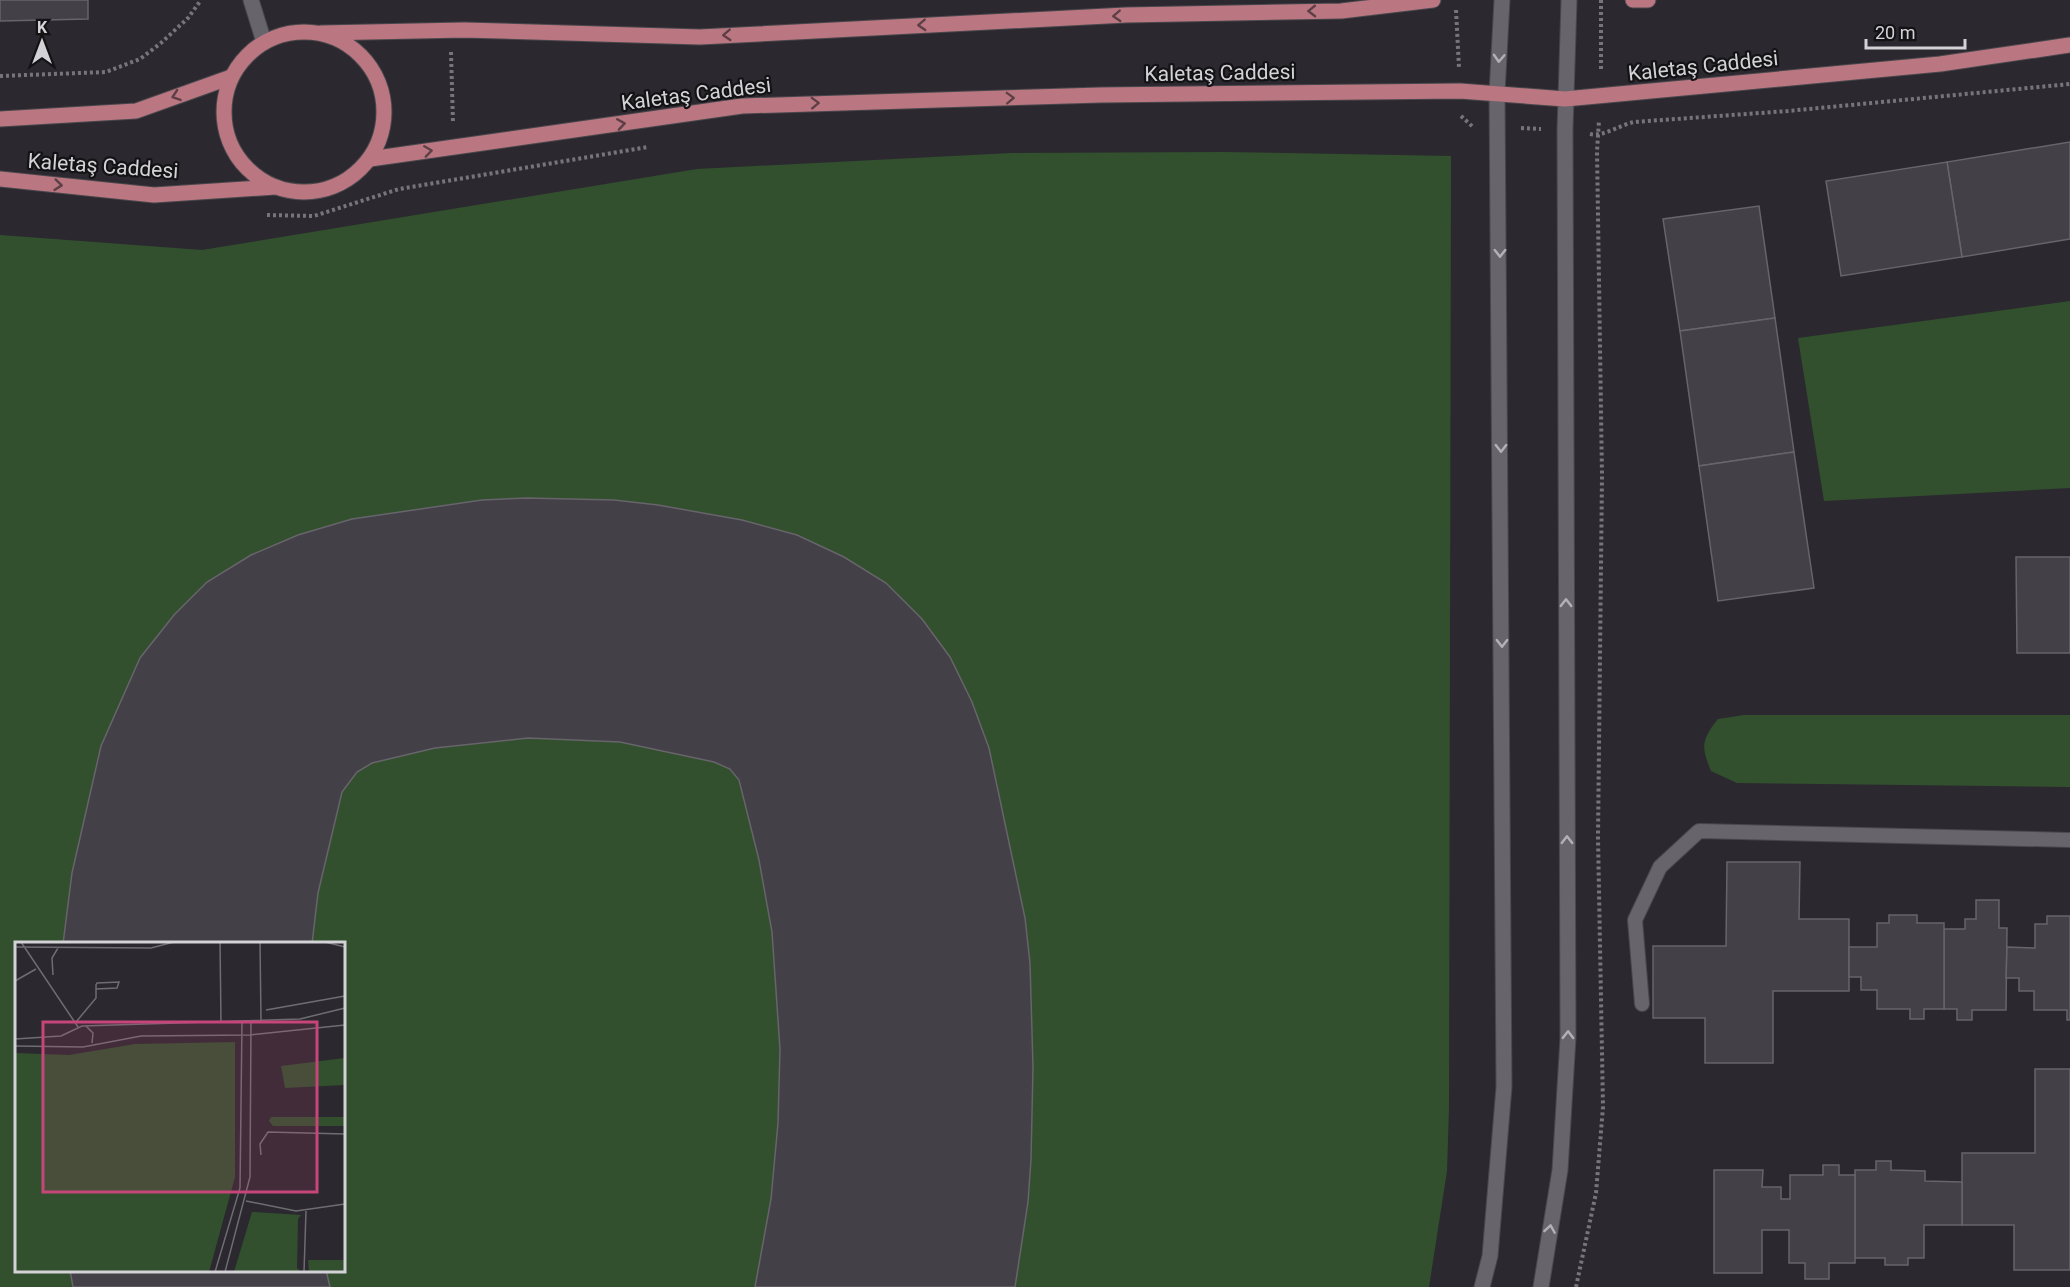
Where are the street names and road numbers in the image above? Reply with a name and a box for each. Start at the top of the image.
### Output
street label: Kaletaş Caddesi [1627,46,1779,86]
street label: Kaletaş Caddesi [1144,60,1296,86]
street label: Kaletaş Caddesi [620,73,772,115]
street label: Kaletaş Caddesi [27,149,179,183]

